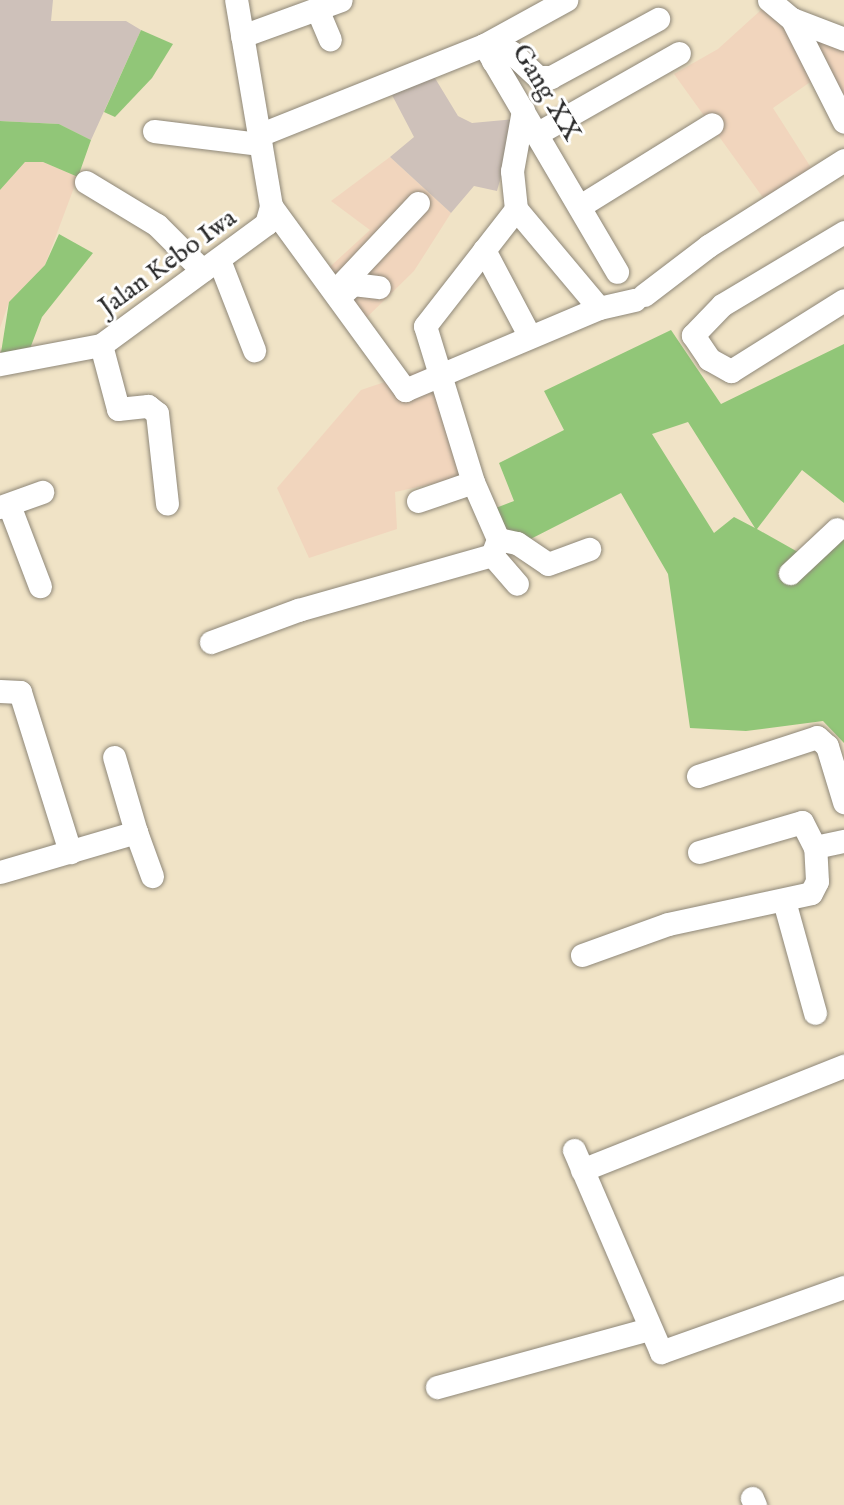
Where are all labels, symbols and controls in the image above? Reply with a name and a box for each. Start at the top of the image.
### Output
street label: Gang XX [505,39,587,147]
street label: Jalan Kebo Iwa [93,203,243,323]

